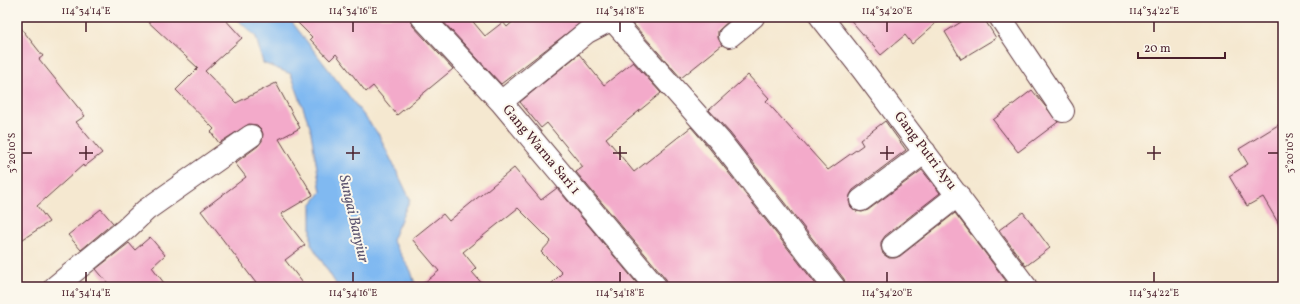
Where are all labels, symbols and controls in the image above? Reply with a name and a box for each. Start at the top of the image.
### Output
text: 114°34'14"E [62,4,110,18]
text: 114°34'16"E [329,4,377,18]
text: 114°34'18"E [596,4,644,18]
text: 114°34'20"E [862,4,912,18]
text: 114°34'22"E [1129,4,1179,18]
scale bar [1138,34,1225,60]
text: 20 m [1144,41,1171,57]
street label: Gang Warna Sari 1 [498,101,584,199]
street label: Gang Putri Ayu [889,108,961,194]
text: 3°20'10"S [5,133,19,173]
text: 3°20'10"S [1283,133,1297,173]
water label: Sungai Banyiur [333,173,373,265]
text: 114°34'14"E [62,286,110,300]
text: 114°34'16"E [329,286,377,300]
text: 114°34'18"E [596,286,644,300]
text: 114°34'20"E [862,286,912,300]
text: 114°34'22"E [1129,286,1179,300]

